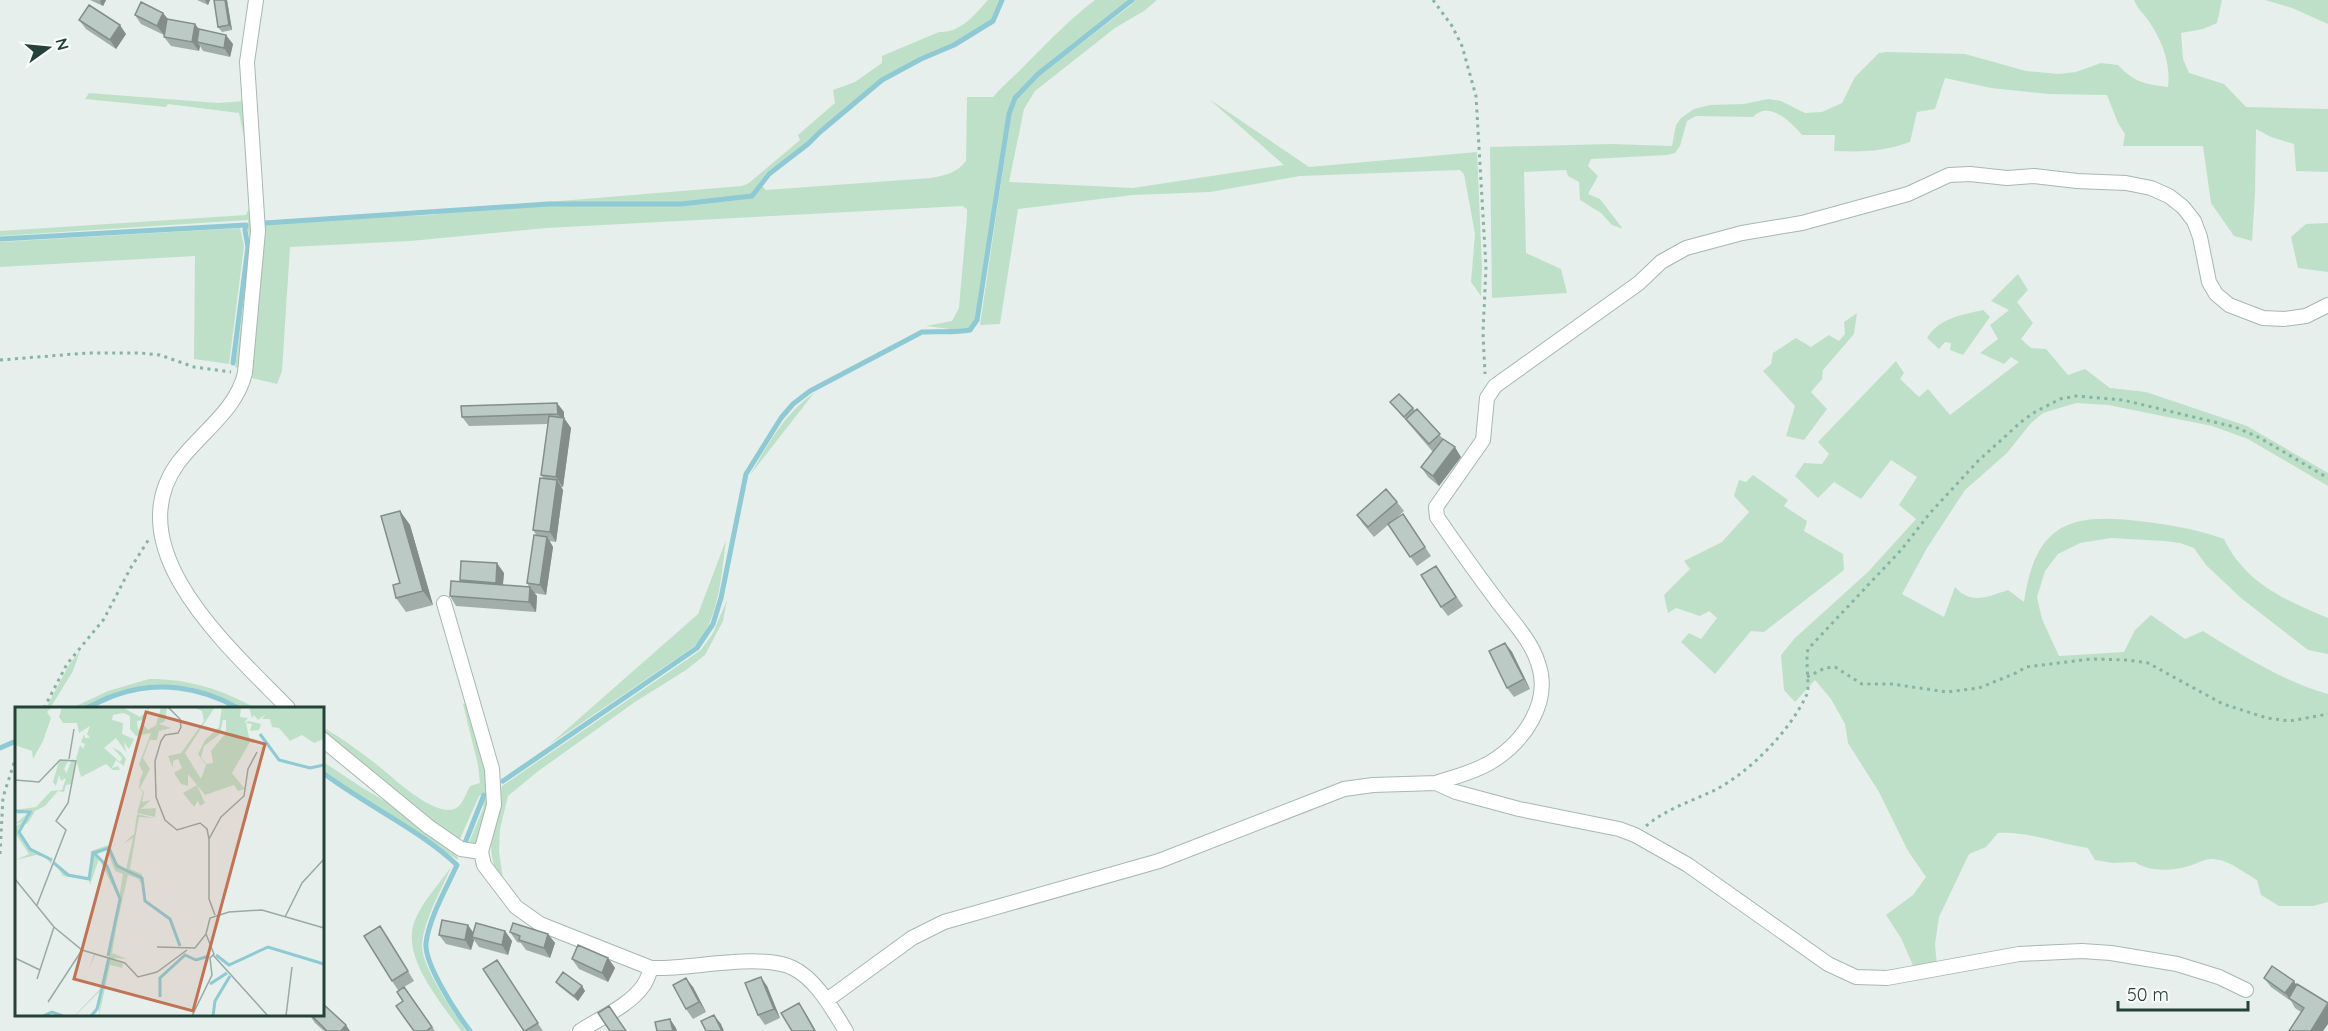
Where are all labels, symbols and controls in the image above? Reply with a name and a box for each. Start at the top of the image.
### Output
north arrow [18,18,78,78]
text: N [51,36,74,52]
inset map [15,707,324,1016]
scale bar [2118,974,2248,1012]
text: 50 m [2127,983,2169,1006]

